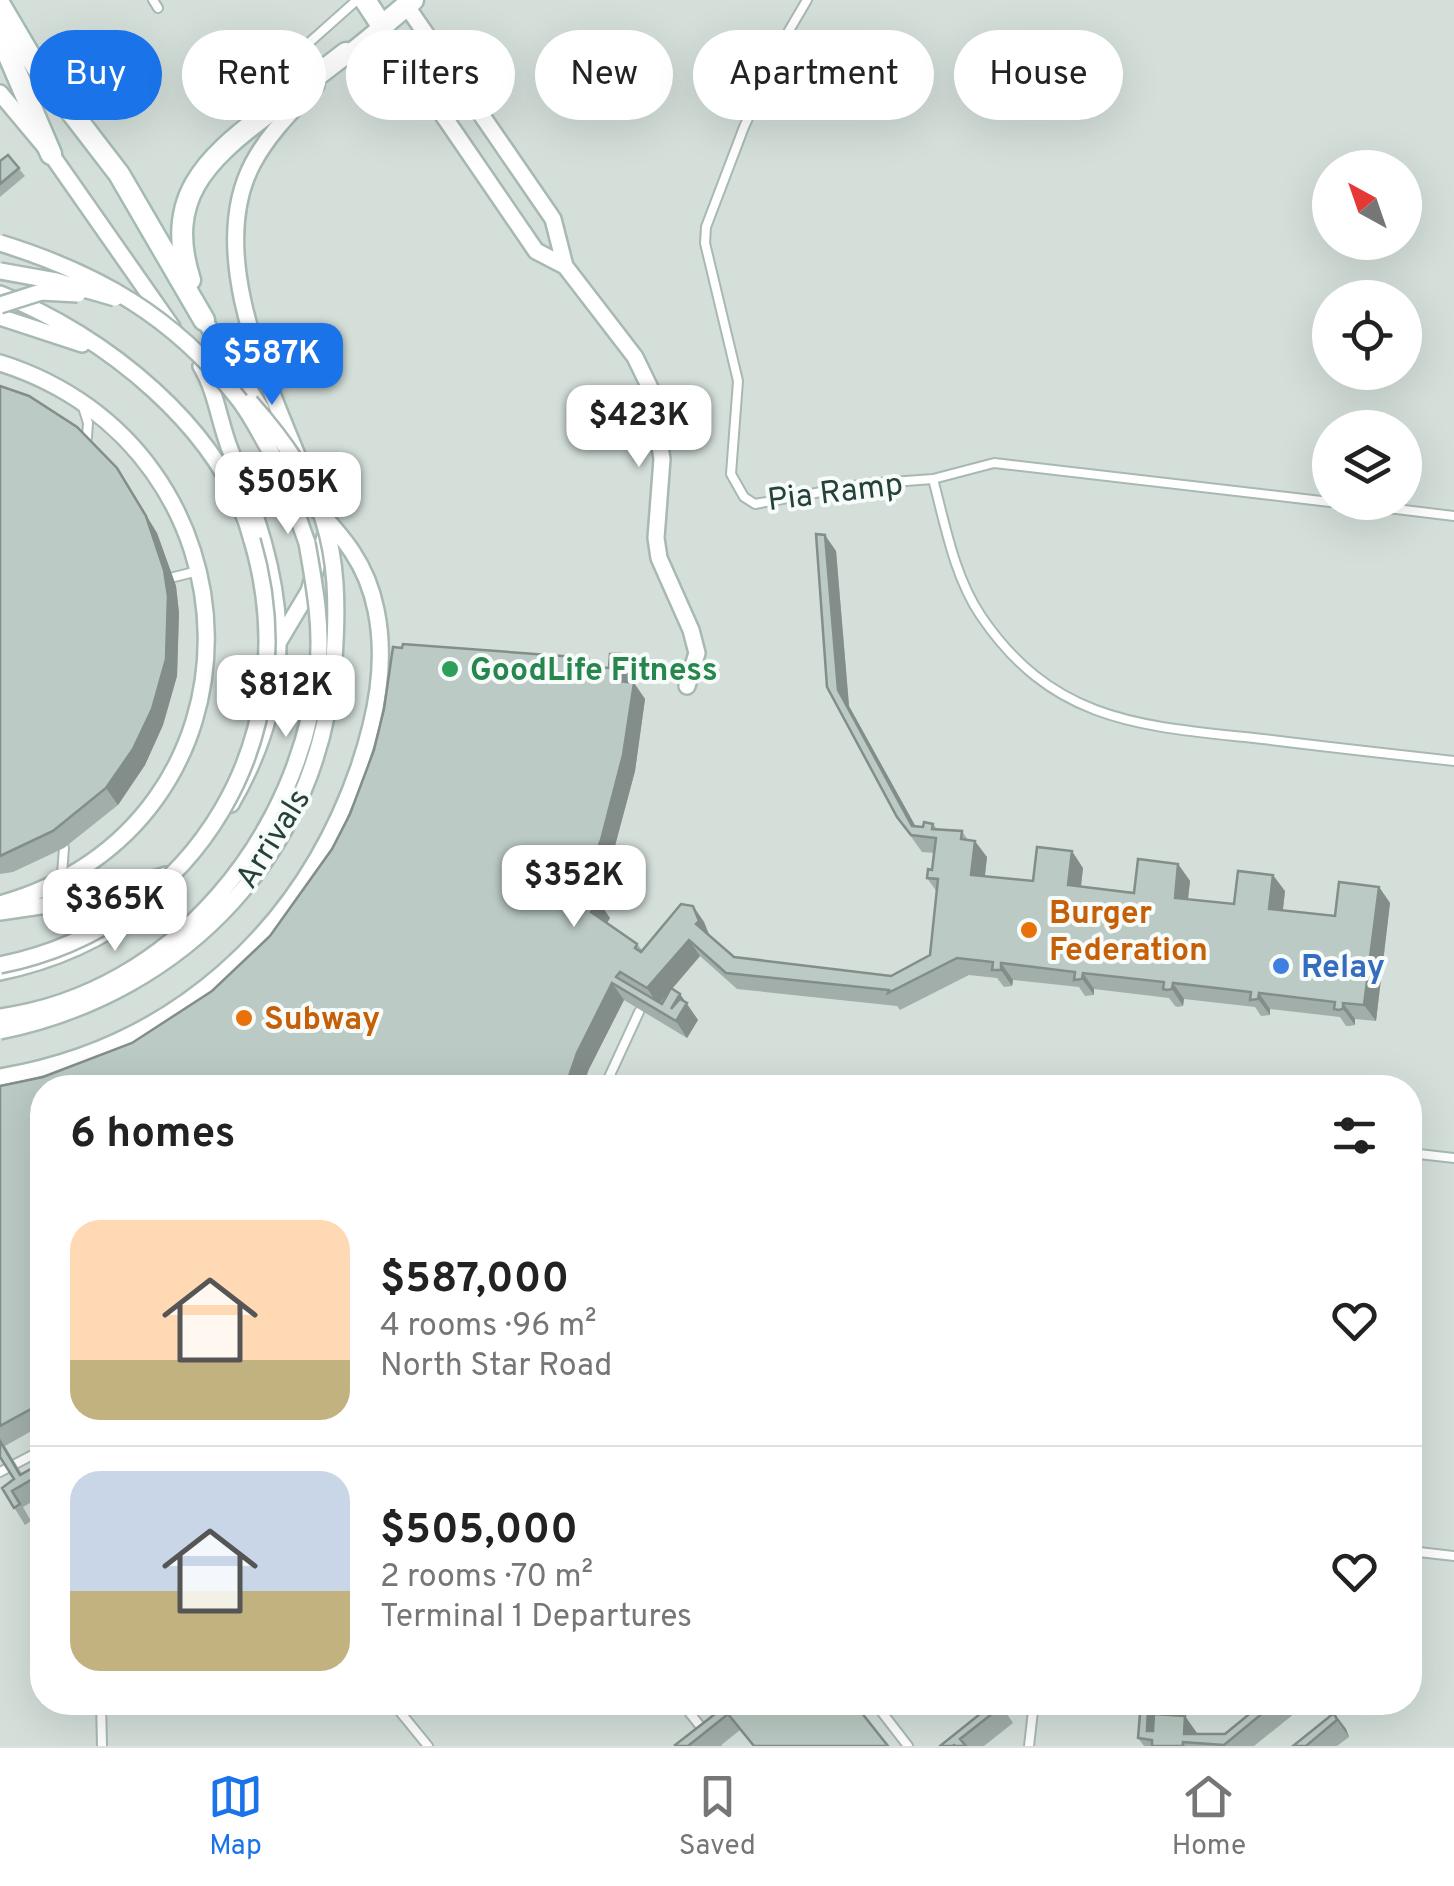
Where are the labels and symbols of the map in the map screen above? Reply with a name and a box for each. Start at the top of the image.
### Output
north arrow [1312,150,1422,260]
pin: $587K [202,323,342,408]
pin: $423K [569,385,709,470]
pin: $505K [218,452,358,537]
street label: Pia Ramp [765,466,906,522]
place label: GoodLife Fitness [470,652,718,692]
pin: $812K [216,655,356,740]
marker: GoodLife Fitness [439,658,461,680]
street label: Arrivals [228,782,321,897]
pin: $352K [504,845,644,930]
pin: $365K [45,869,185,954]
place label: Burger Federation [1049,895,1208,972]
marker: Burger Federation [1018,919,1040,941]
place label: Relay [1301,949,1385,989]
marker: Relay [1270,955,1292,977]
place label: Subway [264,1001,380,1041]
marker: Subway [233,1007,255,1029]

